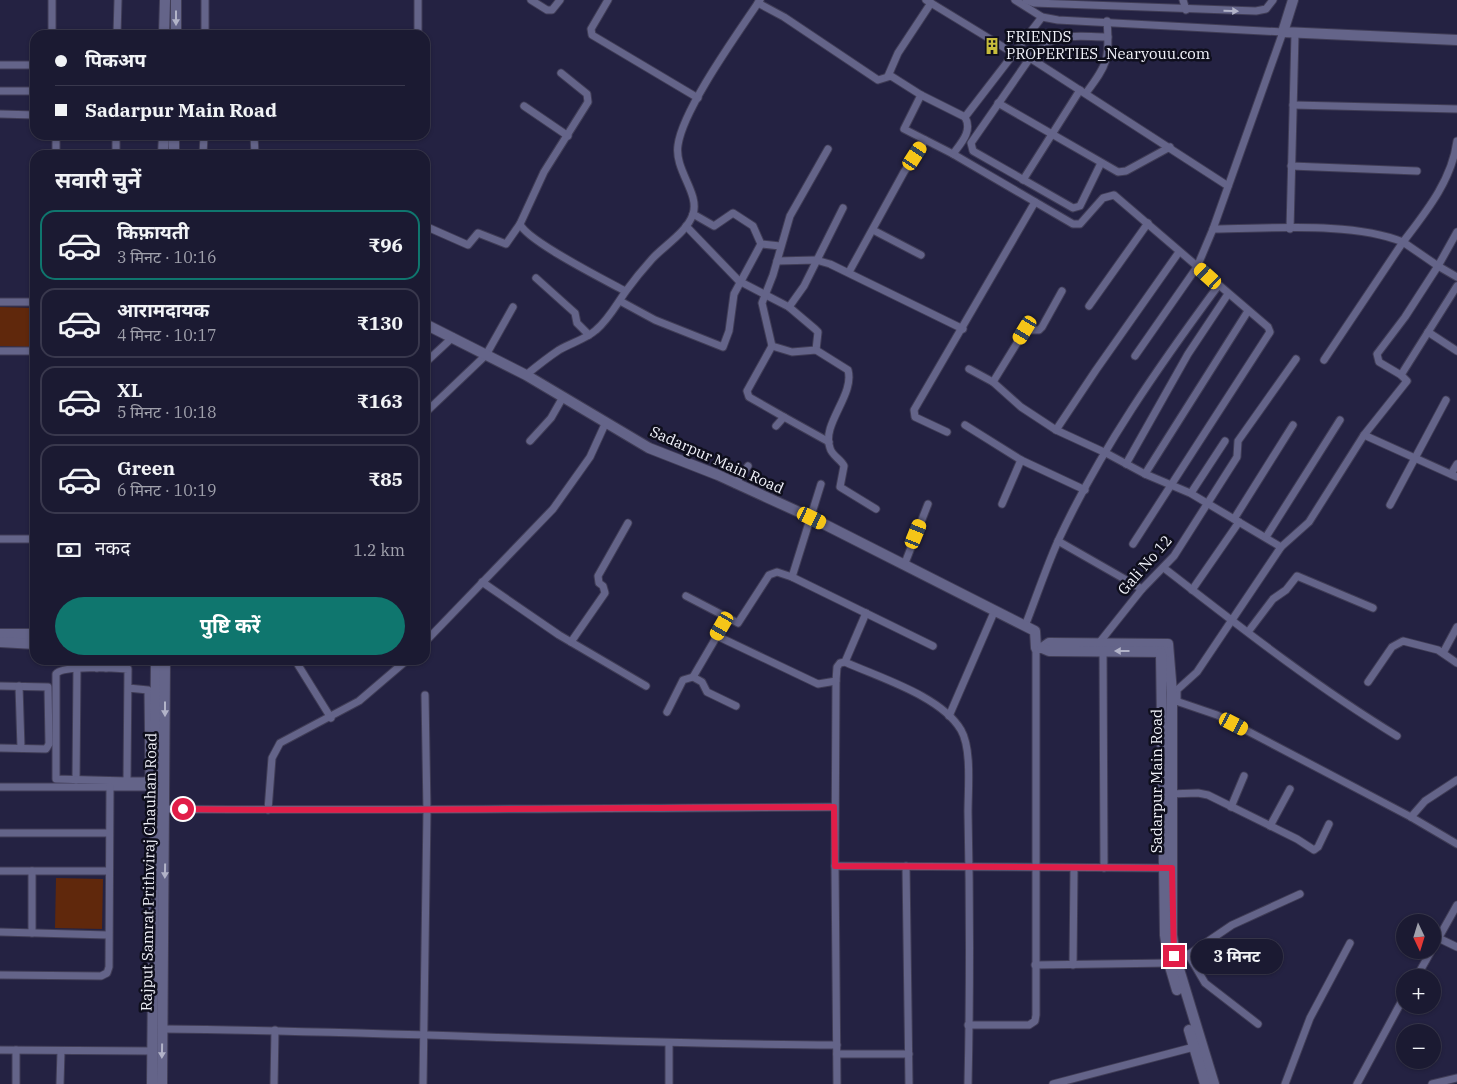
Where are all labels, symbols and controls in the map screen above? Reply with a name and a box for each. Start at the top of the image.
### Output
one-way arrow [1224,7,1240,15]
one-way arrow [172,10,180,26]
place label: FRIENDS PROPERTIES_Nearyouu.com [1006,27,1210,63]
building icon: FRIENDS PROPERTIES_Nearyouu.com [982,36,1002,56]
text: पिकअप [85,48,146,72]
text: Sadarpur Main Road [85,98,277,122]
car [900,139,929,173]
text: सवारी चुनें [55,165,141,194]
text: किफ़ायती [117,220,189,244]
icon: car [57,223,102,268]
text: ₹96 [368,233,403,257]
text: 3 मिनट · 10:16 [117,247,217,267]
car [1191,260,1224,292]
text: आरामदायक [117,298,209,322]
icon: car [57,301,102,346]
text: ₹130 [357,311,403,335]
car [1010,313,1039,347]
text: 4 मिनट · 10:17 [117,325,217,345]
text: XL [117,378,143,402]
icon: car [57,379,102,424]
text: ₹163 [357,389,403,413]
text: 5 मिनट · 10:18 [117,402,217,422]
street label: Sadarpur Main Road [647,421,787,498]
text: Green [117,456,175,480]
icon: car [57,457,102,502]
text: ₹85 [368,467,403,491]
text: 6 मिनट · 10:19 [117,480,217,500]
car [795,505,828,531]
car [903,517,928,551]
street label: Gali No 12 [1113,531,1176,599]
icon: cash [55,536,83,564]
text: नकद [95,536,130,560]
text: 1.2 km [353,540,405,560]
button: पुष्टि करें [55,597,405,655]
car [708,609,735,643]
one-way arrow [1114,647,1130,655]
one-way arrow [161,701,169,717]
street label: Sadarpur Main Road [1147,709,1166,853]
car [1217,711,1250,737]
street label: Rajput Samrat Prithviraj Chauhan Road [137,733,160,1011]
route start [172,798,194,820]
one-way arrow [161,863,169,879]
north arrow [1396,914,1441,959]
map controls [1396,914,1441,1069]
callout: 3 मिनट [1192,938,1284,974]
route end [1163,945,1185,967]
text: 3 मिनट [1214,946,1260,966]
button: + [1396,969,1441,1014]
button: − [1396,1024,1441,1069]
one-way arrow [158,1043,166,1059]

